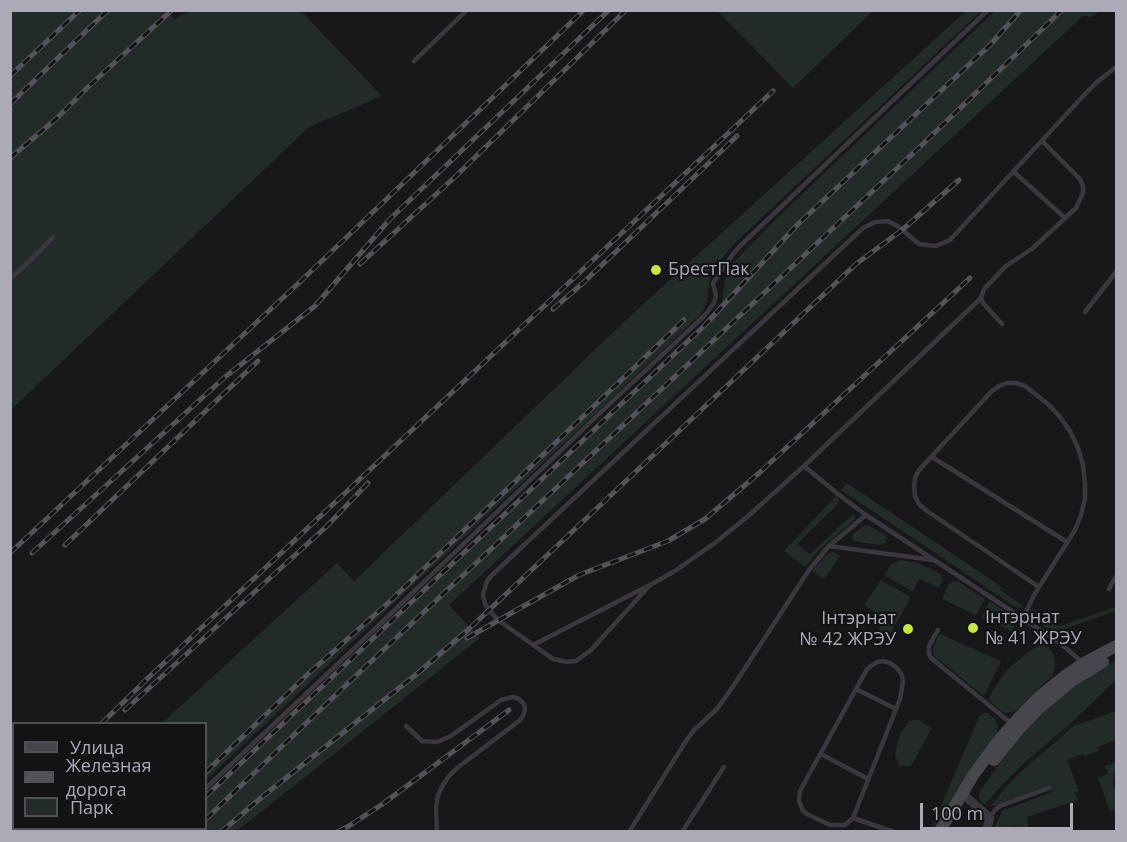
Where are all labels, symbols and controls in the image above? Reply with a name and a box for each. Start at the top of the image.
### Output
place label: БрестПак [668,259,750,281]
marker: БрестПак [649,263,663,277]
place label: Інтэрнат № 41 ЖРЭУ [985,607,1082,650]
place label: Інтэрнат № 42 ЖРЭУ [799,608,896,650]
marker: Інтэрнат № 41 ЖРЭУ [966,621,980,635]
marker: Інтэрнат № 42 ЖРЭУ [901,622,915,636]
legend [12,722,207,830]
text: Улица [70,735,124,759]
text: Железная дорога [66,753,151,801]
scale bar [923,791,1076,829]
text: Парк [70,795,113,819]
text: 100 m [931,801,983,825]

